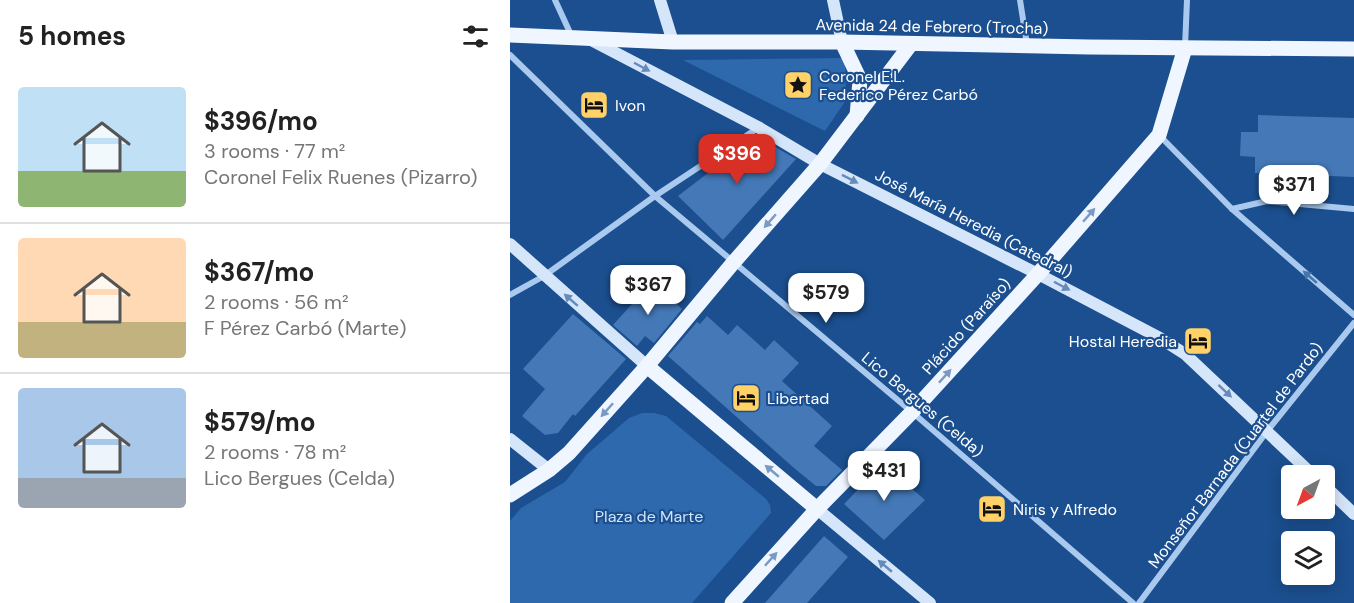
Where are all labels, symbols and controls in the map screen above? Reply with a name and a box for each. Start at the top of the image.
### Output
street label: Avenida 24 de Febrero (Trocha) [815,14,1049,39]
text: 5 homes [18,19,126,53]
icon: filters [459,20,492,53]
one-way arrow [633,62,650,71]
place label: Coronel E.L. Federico Pérez Carbó [819,66,978,105]
place icon: Coronel E.L. Federico Pérez Carbó [782,69,814,101]
hotel icon: Ivon [578,89,610,121]
place label: Ivon [615,95,645,116]
text: $396/mo [204,104,318,138]
icon: home [66,111,138,183]
pin: $396 [701,134,773,185]
text: 3 rooms · 77 m² [204,138,345,164]
text: $396 [712,140,762,166]
text: Coronel Felix Ruenes (Pizarro) [204,164,478,190]
street label: José María Heredia (Catedral) [871,164,1076,283]
pin: $371 [1258,165,1330,216]
text: $371 [1273,171,1315,197]
one-way arrow [842,174,859,184]
one-way arrow [1082,208,1096,223]
one-way arrow [764,213,777,228]
text: $367/mo [204,255,314,289]
icon: home [66,262,138,334]
pin: $367 [612,265,684,316]
text: $367 [624,271,672,297]
one-way arrow [1303,271,1318,284]
pin: $579 [790,273,862,324]
street label: Plácido (Paraíso) [917,274,1015,379]
text: $579 [802,279,850,305]
one-way arrow [1053,281,1070,291]
text: 2 rooms · 56 m² [204,289,349,315]
one-way arrow [564,294,579,307]
text: F Pérez Carbó (Marte) [204,315,407,341]
hotel icon: Hostal Heredia [1182,325,1214,357]
place label: Hostal Heredia [1069,331,1177,352]
street label: Monseñor Barnada (Cuartel de Pardo) [1143,338,1327,573]
street label: Lico Bergues (Celda) [857,347,988,462]
one-way arrow [938,369,951,384]
hotel icon: Libertad [730,382,762,414]
one-way arrow [1217,384,1232,398]
place label: Libertad [767,388,829,409]
one-way arrow [601,402,614,417]
text: $579/mo [204,405,316,439]
icon: home [66,412,138,484]
text: 2 rooms · 78 m² [204,439,346,465]
pin: $431 [848,451,920,502]
text: $431 [862,457,906,483]
text: Lico Bergues (Celda) [204,465,395,491]
one-way arrow [764,465,780,478]
north arrow [1281,465,1335,519]
map controls [1281,465,1335,585]
hotel icon: Niris y Alfredo [976,493,1008,525]
place label: Niris y Alfredo [1013,499,1117,520]
park label: Plaza de Marte [595,506,703,527]
button: layers [1281,531,1335,585]
one-way arrow [764,552,778,567]
one-way arrow [877,559,893,572]

